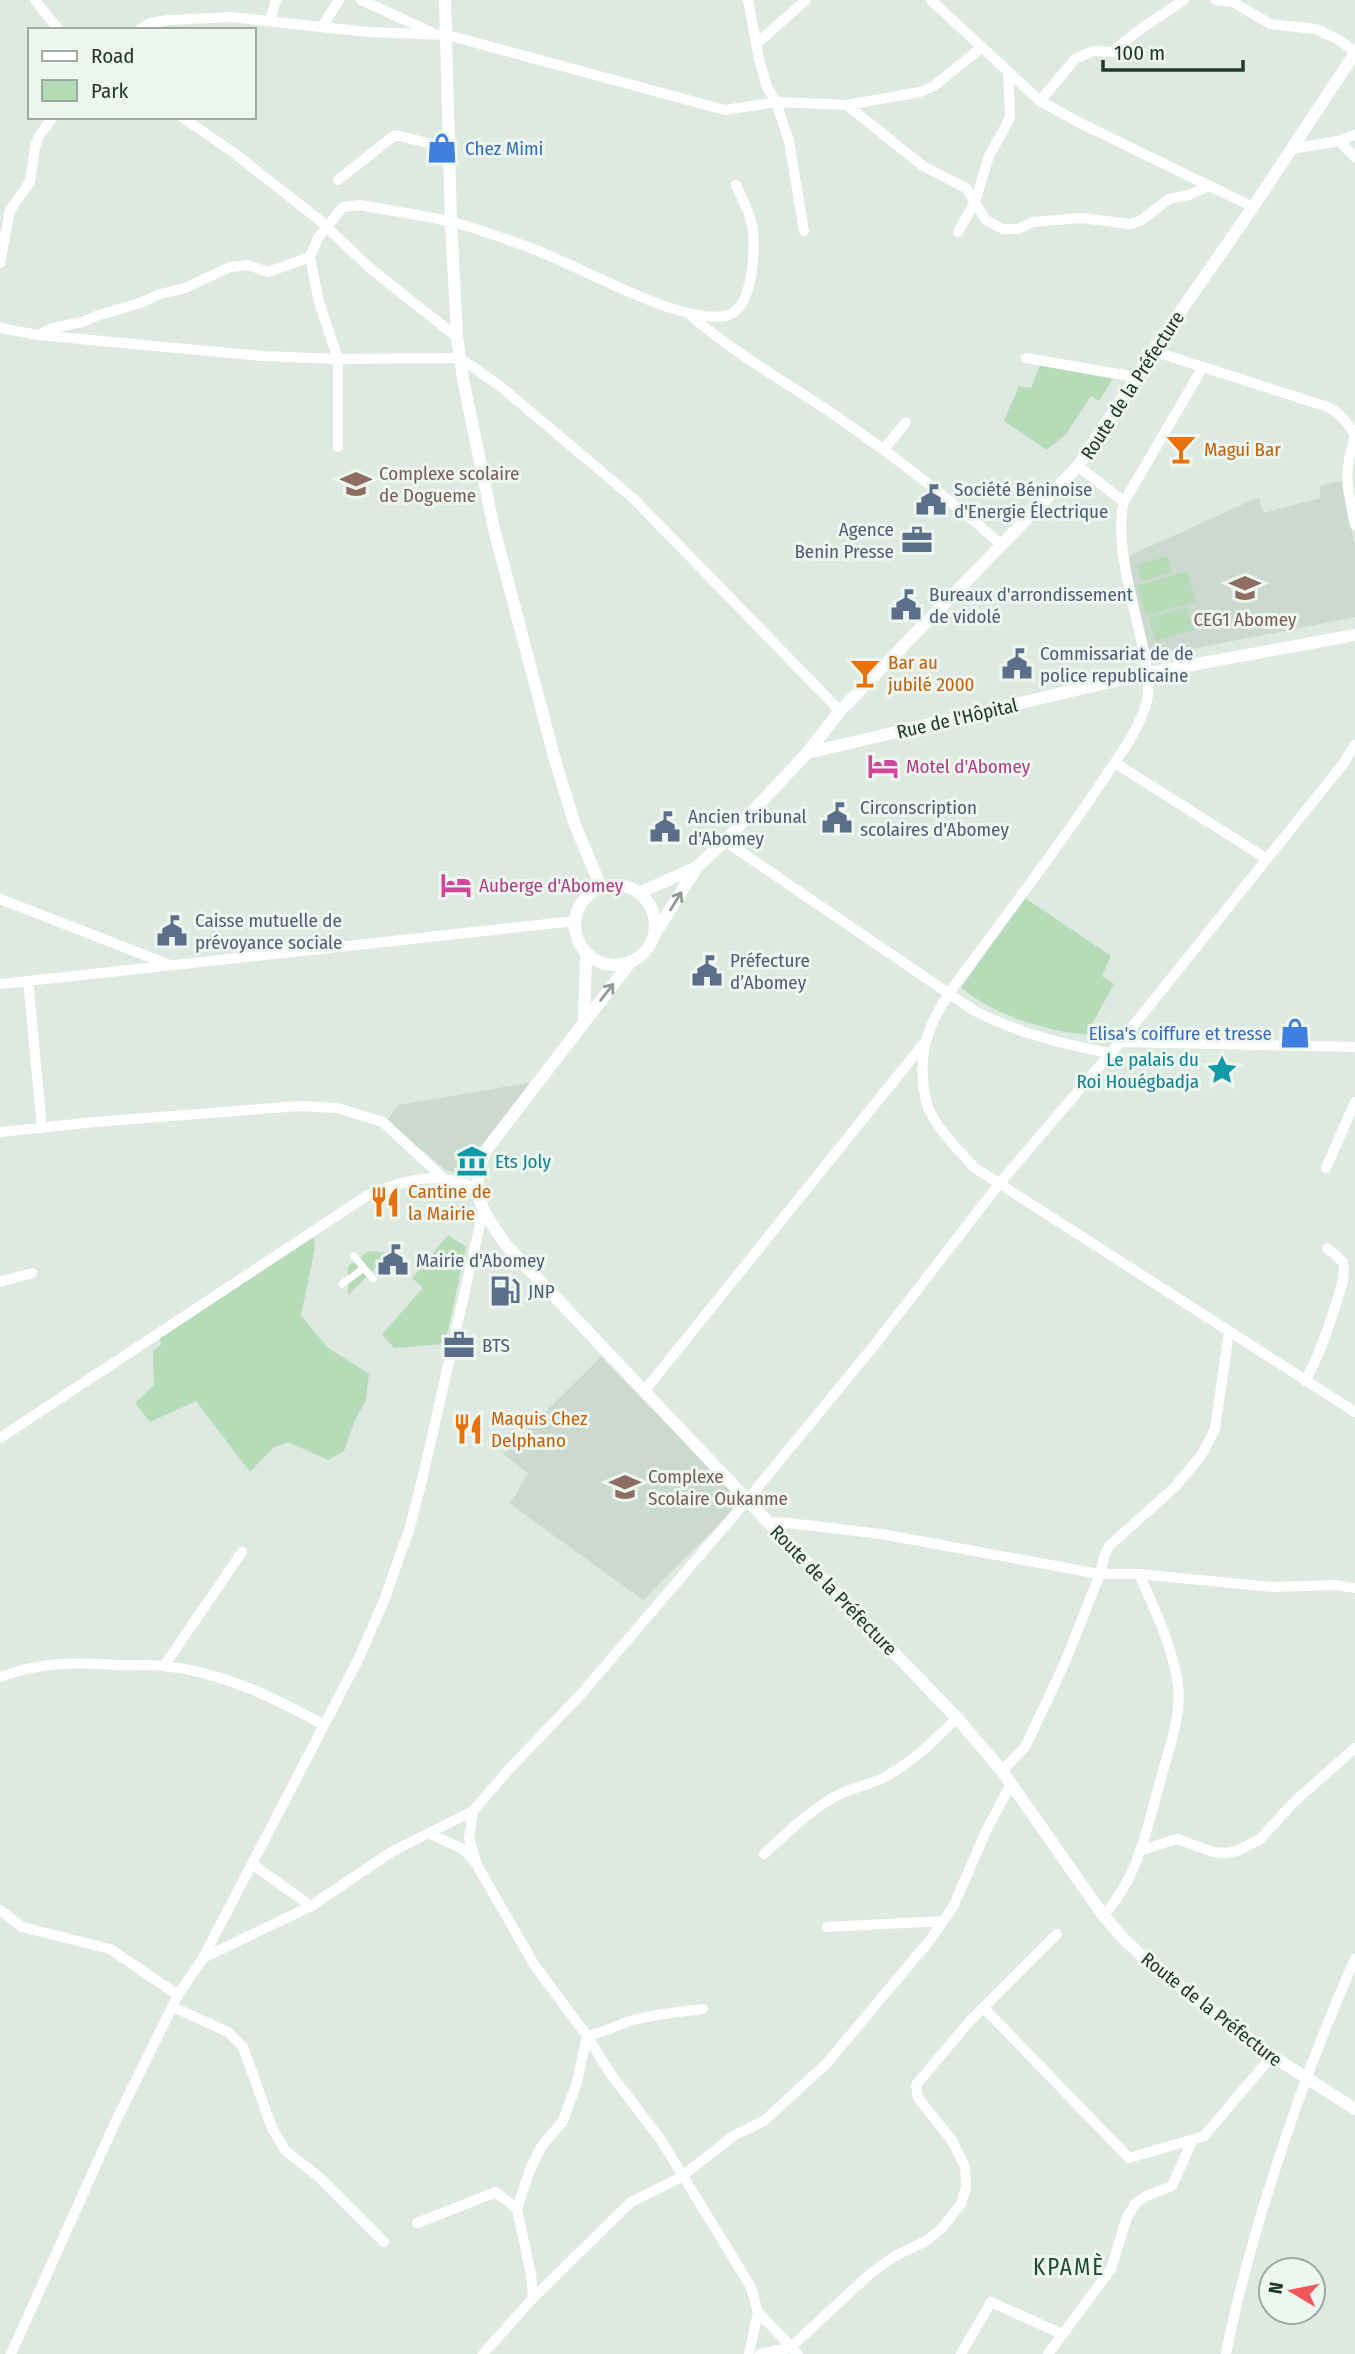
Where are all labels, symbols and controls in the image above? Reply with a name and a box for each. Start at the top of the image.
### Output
legend [28,28,256,119]
scale bar [1103,28,1243,72]
text: 100 m [1114,40,1165,66]
text: Road [91,43,135,69]
text: Park [91,78,129,104]
shop icon: Chez Mimi [425,131,459,165]
place label: Chez Mimi [465,137,543,160]
street label: Route de la Préfecture [1076,307,1189,464]
bar icon: Magui Bar [1164,432,1198,466]
place label: Magui Bar [1204,438,1281,461]
place label: Complexe scolaire de Dogueme [379,462,520,507]
school or university icon: Complexe scolaire de Dogueme [339,467,373,501]
place label: Société Béninoise d'Energie Électrique [954,478,1108,523]
public building icon: Société Béninoise d'Energie Électrique [914,483,948,517]
place label: Agence Benin Presse [794,518,894,563]
office icon: Agence Benin Presse [900,523,934,557]
school or university icon: CEG1 Abomey [1228,571,1262,605]
place label: Bureaux d'arrondissement de vidolé [929,583,1134,628]
public building icon: Bureaux d'arrondissement de vidolé [889,588,923,622]
place label: CEG1 Abomey [1193,608,1297,631]
place label: Commissariat de de police republicaine [1040,642,1194,687]
public building icon: Commissariat de de police republicaine [1000,647,1034,681]
place label: Bar au jubilé 2000 [887,651,974,696]
bar icon: Bar au jubilé 2000 [848,656,882,690]
street label: Rue de l'Hôpital [894,693,1020,744]
hotel icon: Motel d'Abomey [866,749,900,783]
place label: Motel d'Abomey [906,755,1031,778]
place label: Circonscription scolaires d'Abomey [860,796,1009,841]
public building icon: Circonscription scolaires d'Abomey [820,801,854,835]
place label: Ancien tribunal d'Abomey [688,805,807,850]
public building icon: Ancien tribunal d'Abomey [648,810,682,844]
hotel icon: Auberge d'Abomey [439,868,473,902]
place label: Auberge d'Abomey [479,874,624,897]
one-way arrow [669,891,683,911]
place label: Caisse mutuelle de prévoyance sociale [195,909,342,954]
public building icon: Caisse mutuelle de prévoyance sociale [155,914,189,948]
place label: Préfecture d’Abomey [730,949,810,994]
public building icon: Préfecture d’Abomey [690,954,724,988]
one-way arrow [599,984,614,1002]
shop icon: Elisa's coiffure et tresse [1278,1016,1312,1050]
place label: Elisa's coiffure et tresse [1089,1022,1272,1045]
place label: Le palais du Roi Houégbadja [1076,1048,1199,1093]
place icon: Le palais du Roi Houégbadja [1205,1053,1239,1087]
museum icon: Ets Joly [455,1144,489,1178]
place label: Ets Joly [495,1150,551,1173]
place label: Cantine de la Mairie [408,1180,491,1225]
restaurant icon: Cantine de la Mairie [368,1185,402,1219]
public building icon: Mairie d'Abomey [376,1243,410,1277]
place label: Mairie d'Abomey [416,1249,545,1272]
fuel station icon: JNP [488,1274,522,1308]
place label: JNP [528,1280,555,1303]
office icon: BTS [442,1328,476,1362]
place label: BTS [482,1334,510,1357]
place label: Maquis Chez Delphano [491,1407,588,1452]
restaurant icon: Maquis Chez Delphano [451,1412,485,1446]
place label: Complexe Scolaire Oukanme [648,1465,788,1510]
school or university icon: Complexe Scolaire Oukanme [608,1470,642,1504]
street label: Route de la Préfecture [766,1520,902,1660]
street label: Route de la Préfecture [1137,1947,1287,2072]
district label: KPAMÈ [1033,2252,1105,2281]
north arrow [1257,2256,1327,2326]
text: N [1263,2281,1288,2296]

